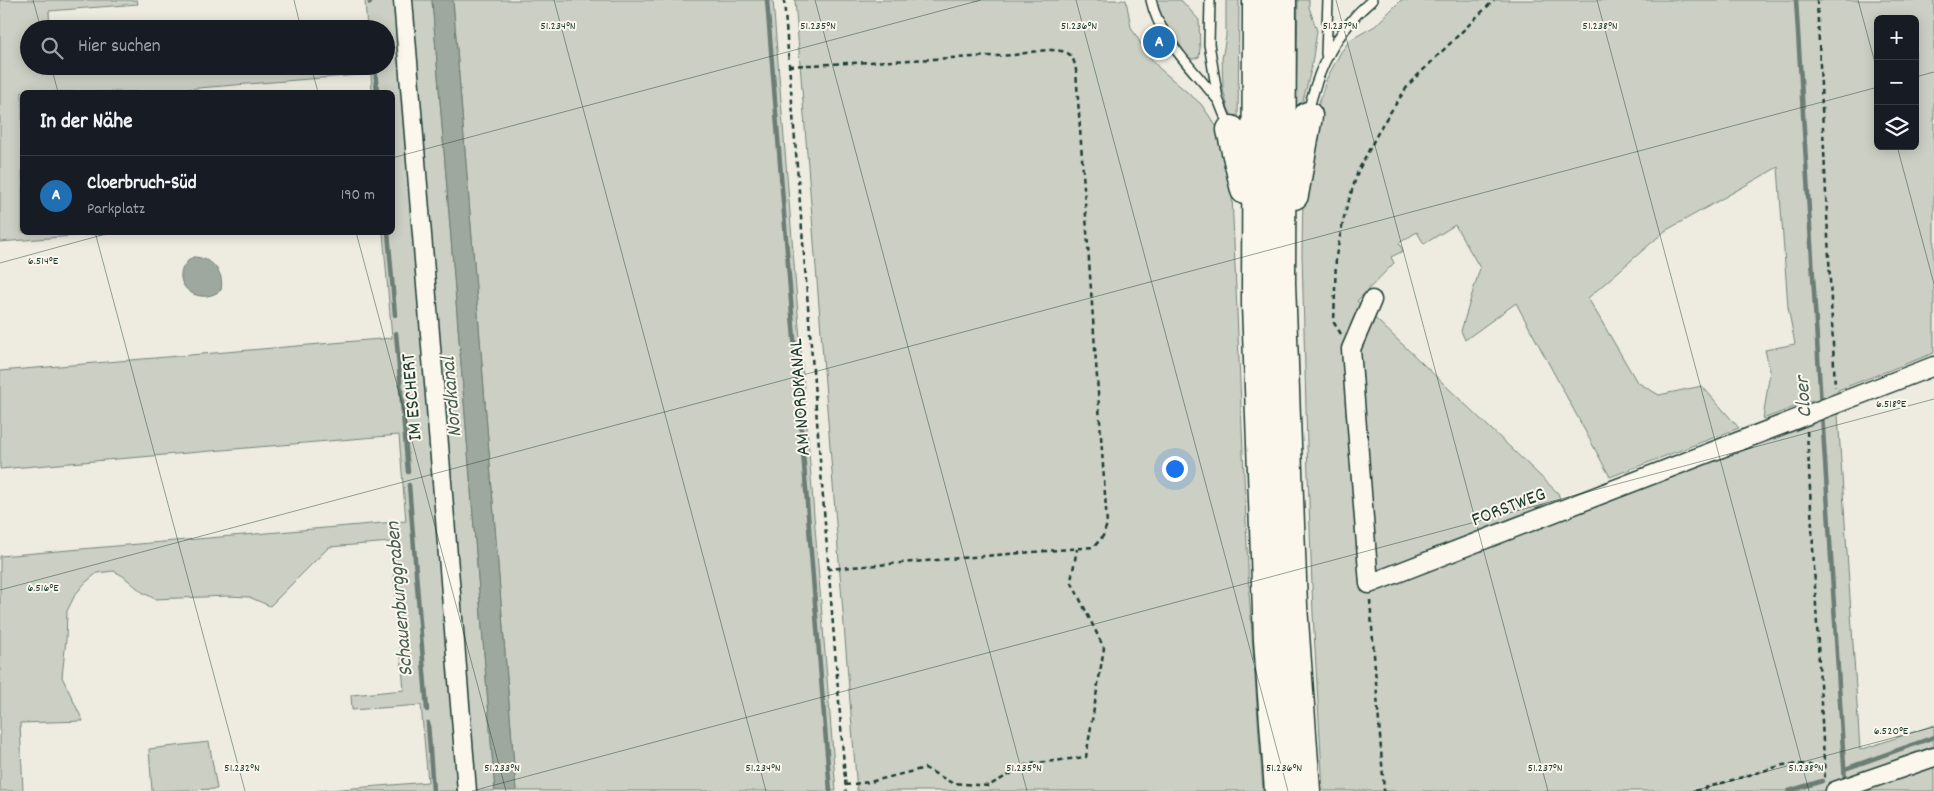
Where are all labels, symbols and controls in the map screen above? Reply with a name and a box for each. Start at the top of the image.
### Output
map controls [1874,15,1919,150]
button: + [1874,15,1919,60]
text: 51.234°N [540,18,576,35]
text: 51.235°N [800,18,836,35]
text: 51.236°N [1061,18,1097,35]
text: 51.237°N [1322,18,1358,35]
text: 51.238°N [1582,18,1618,35]
search box [20,20,395,75]
pin: A [1143,23,1175,61]
icon: search [38,34,66,62]
text: Hier suchen [78,34,161,61]
button: − [1874,60,1919,105]
button: layers [1874,105,1919,150]
text: In der Nähe [40,108,132,138]
text: Cloerbruch-Süd [87,171,197,198]
text: A [52,184,60,207]
text: 190 m [341,184,375,207]
text: Parkplatz [87,198,145,221]
text: 6.514°E [28,253,59,270]
street label: AM NORDKANAL [783,337,819,457]
street label: IM ESCHERT [395,352,431,442]
water label: Nordkanal [434,354,471,438]
water label: Cloer [1788,373,1821,419]
text: 6.518°E [1876,396,1907,413]
your location [1162,456,1188,482]
street label: FORSTWEG [1468,481,1550,535]
water label: Schauenburggraben [379,519,423,678]
text: 6.516°E [27,580,59,597]
text: 6.520°E [1874,723,1909,740]
text: 51.232°N [224,760,260,777]
text: 51.233°N [484,760,520,777]
text: 51.234°N [745,760,781,777]
text: 51.235°N [1006,760,1042,777]
text: 51.236°N [1266,760,1302,777]
text: 51.237°N [1527,760,1563,777]
text: 51.238°N [1788,760,1824,777]

